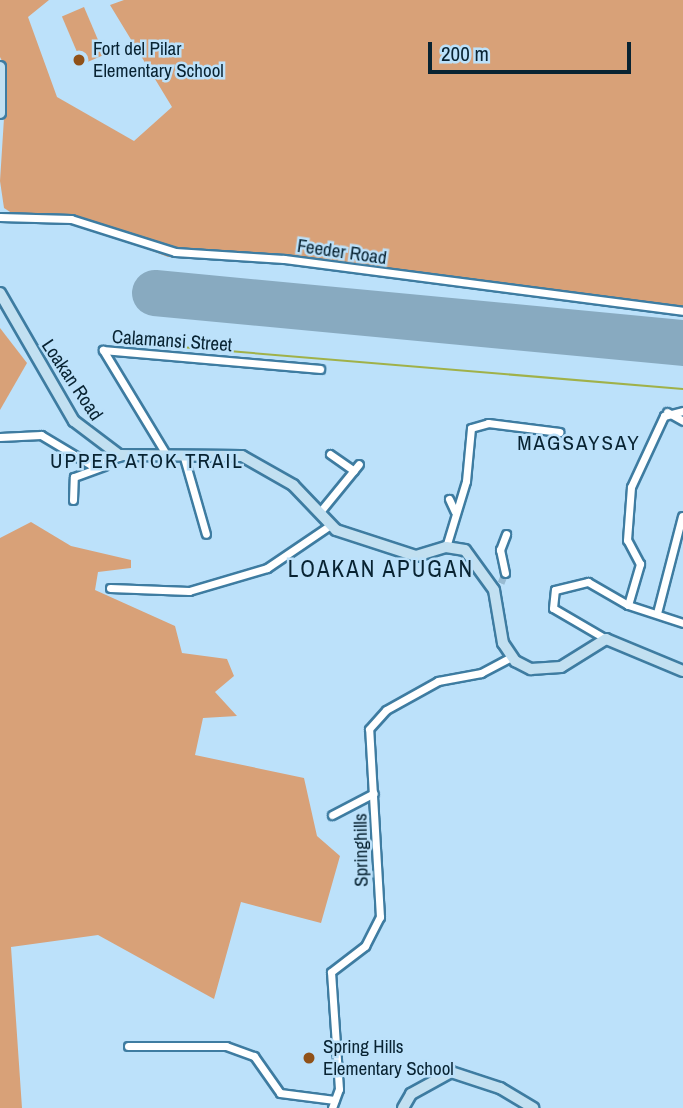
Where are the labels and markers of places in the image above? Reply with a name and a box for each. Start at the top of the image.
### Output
place label: Fort del Pilar Elementary School [93,38,224,82]
marker: Fort del Pilar Elementary School [71,52,87,68]
place label: Spring Hills Elementary School [323,1036,454,1080]
marker: Spring Hills Elementary School [301,1050,317,1066]

